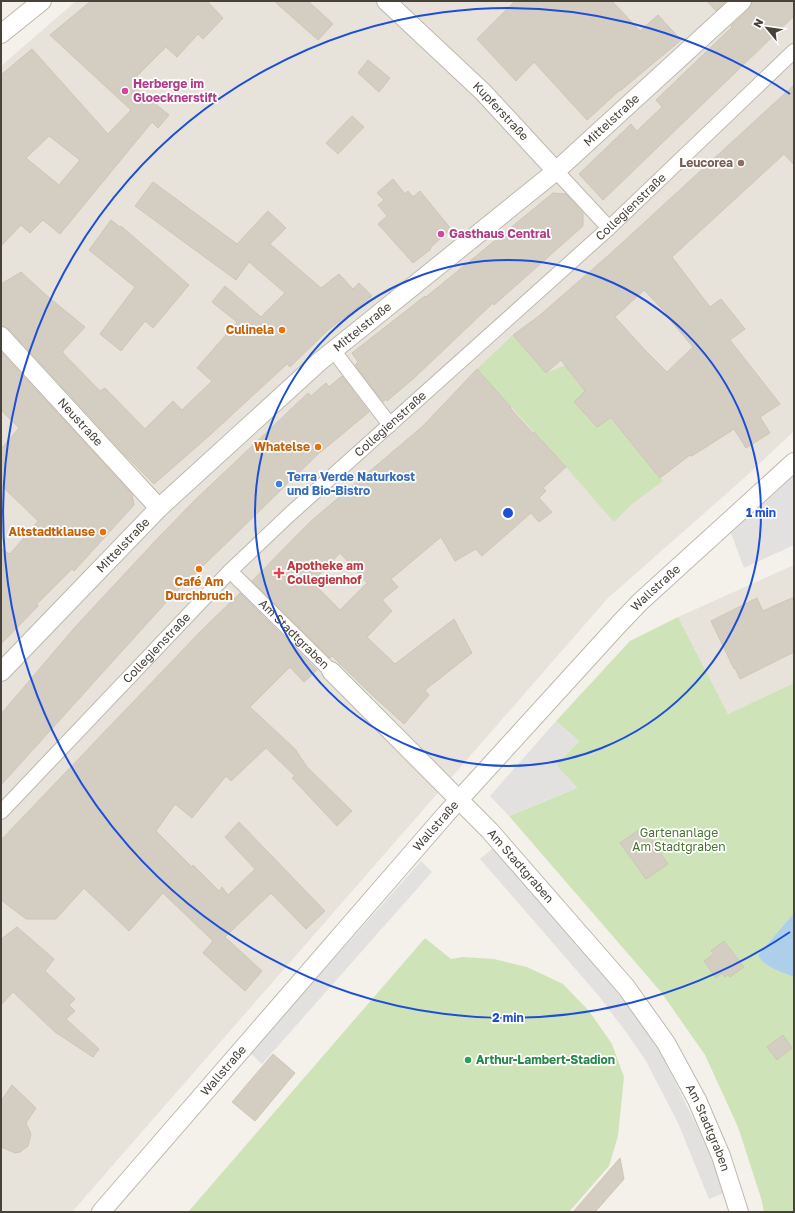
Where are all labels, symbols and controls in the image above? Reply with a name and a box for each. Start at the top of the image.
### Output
north arrow [747,8,787,48]
text: N [750,16,766,30]
place label: Herberge im Gloecknerstift [133,76,217,105]
street label: Kupferstraße [470,78,532,143]
marker: Herberge im Gloecknerstift [120,86,130,96]
street label: Mittelstraße [580,91,642,149]
place label: Leucorea [679,155,733,170]
marker: Leucorea [736,158,746,168]
street label: Collegienstraße [592,170,669,243]
place label: Gasthaus Central [449,226,550,241]
marker: Gasthaus Central [436,229,446,239]
street label: Mittelstraße [330,299,394,355]
place label: Culinela [226,322,274,337]
marker: Culinela [277,325,287,335]
street label: Collegienstraße [351,388,429,460]
street label: Neustraße [55,395,106,449]
place label: Whatelse [254,439,310,454]
marker: Whatelse [313,442,323,452]
place label: Terra Verde Naturkost und Bio-Bistro [287,469,415,498]
marker: Terra Verde Naturkost und Bio-Bistro [274,479,284,489]
text: 1 min [746,505,776,520]
centre of rings [501,506,515,520]
street label: Mittelstraße [93,514,153,575]
place label: Altstadtklause [9,524,95,539]
marker: Altstadtklause [98,527,108,537]
place label: Apotheke am Collegienhof [287,558,363,587]
street label: Wallstraße [627,561,683,614]
marker: Café Am Durchbruch [194,564,204,574]
marker: Apotheke am Collegienhof [274,568,284,578]
place label: Café Am Durchbruch [165,574,233,603]
street label: Am Stadtgraben [256,596,333,672]
street label: Collegienstraße [119,610,193,686]
street label: Wallstraße [409,797,461,854]
park label: Gartenanlage Am Stadtgraben [632,825,726,854]
street label: Am Stadtgraben [485,826,557,906]
text: 2 min [492,1010,524,1025]
street label: Wallstraße [197,1042,249,1099]
place label: Arthur-Lambert-Stadion [476,1052,615,1067]
marker: Arthur-Lambert-Stadion [463,1055,473,1065]
street label: Am Stadtgraben [683,1081,733,1173]

